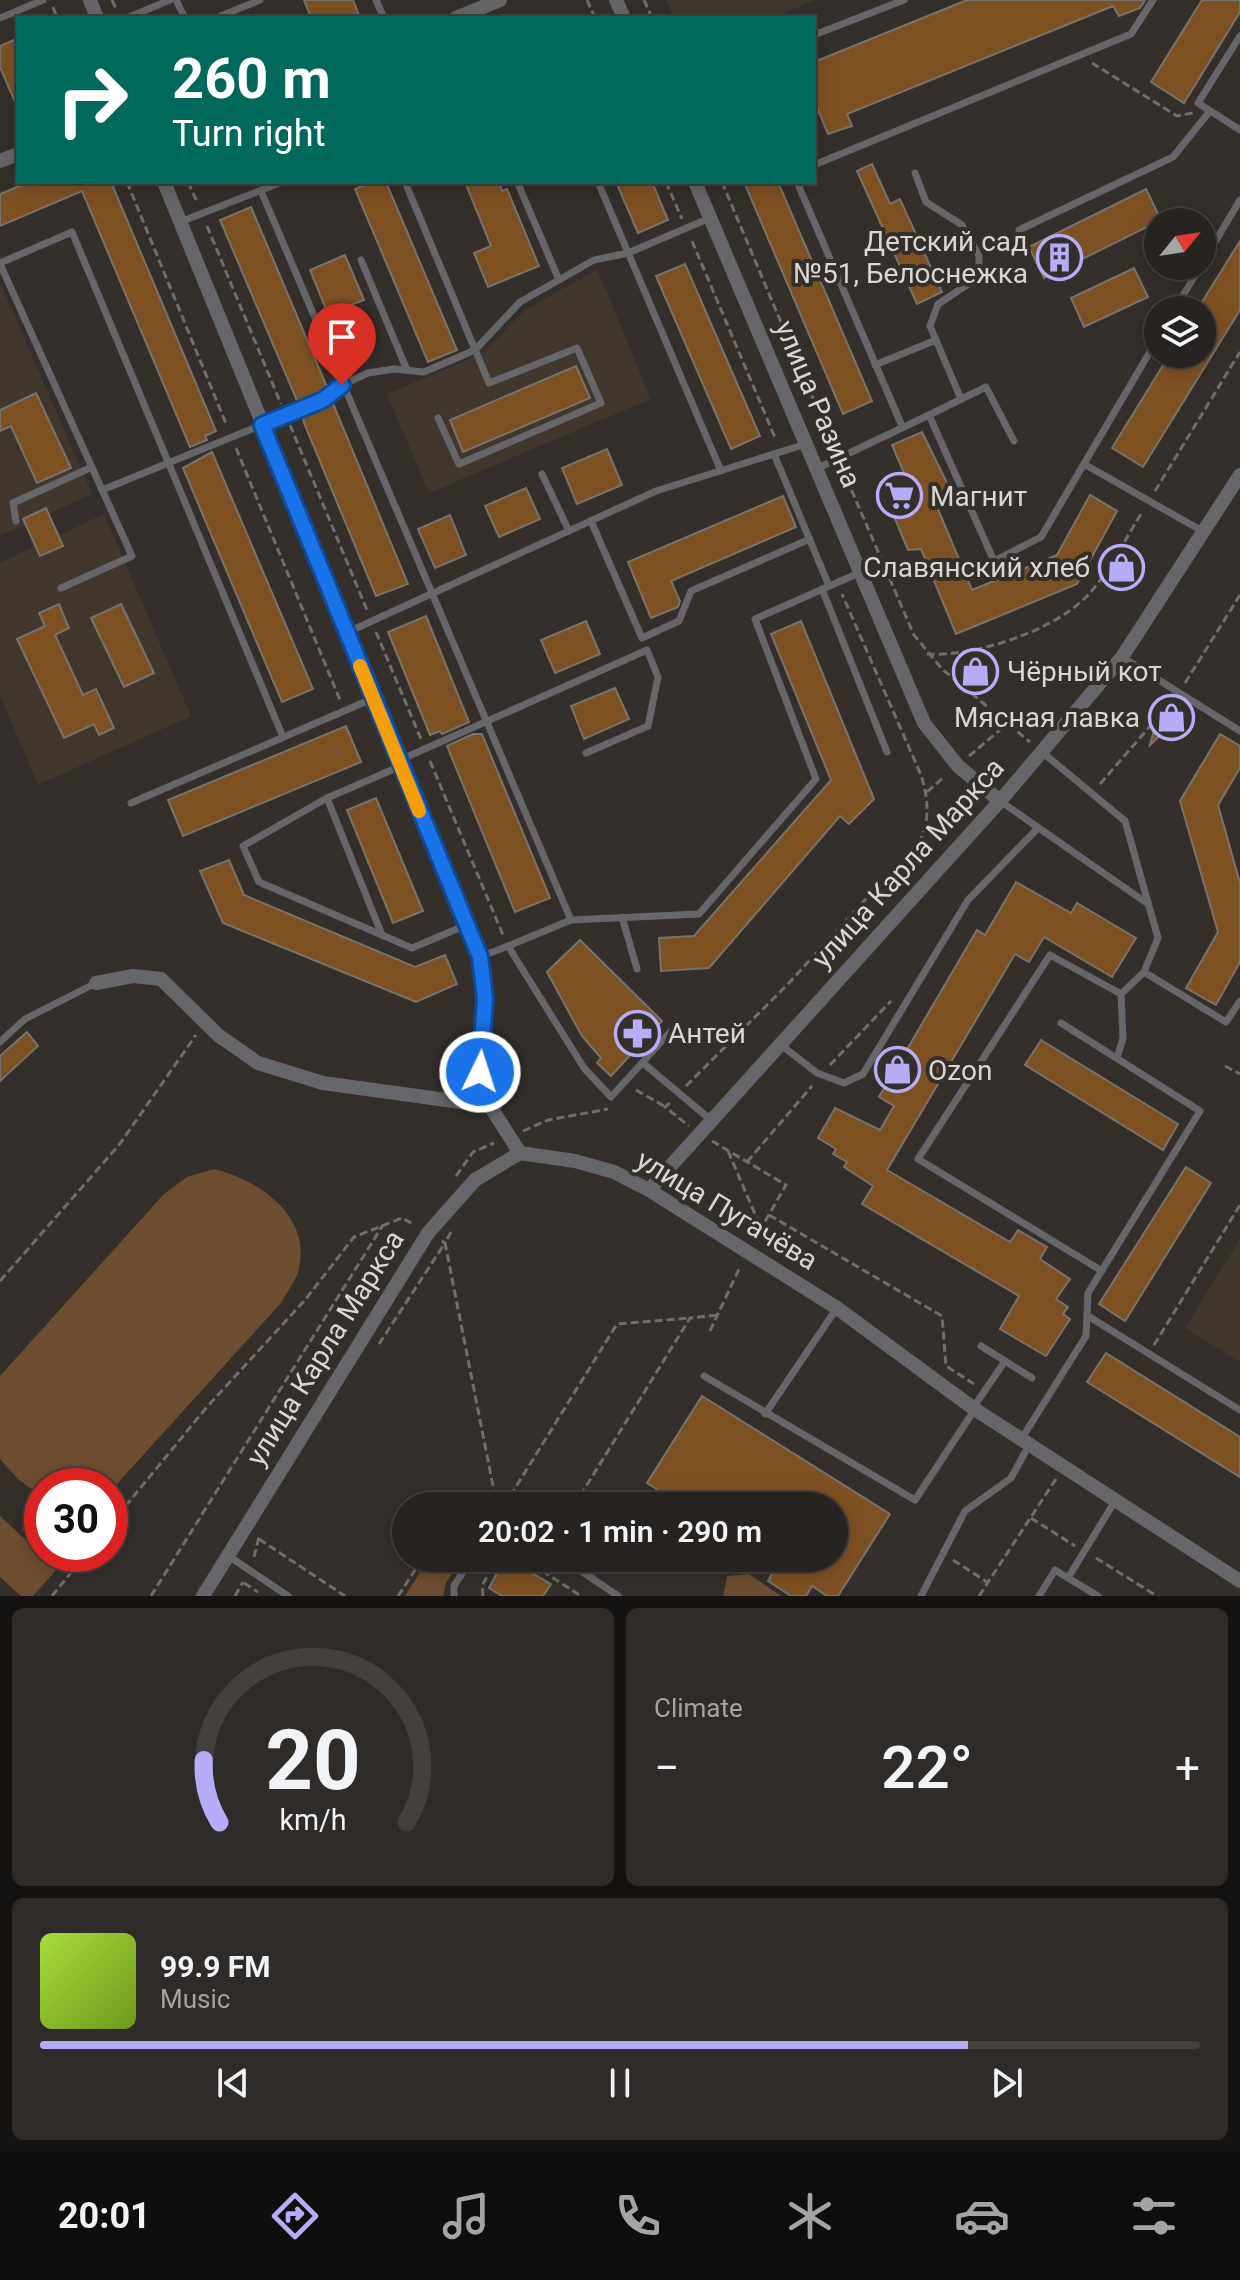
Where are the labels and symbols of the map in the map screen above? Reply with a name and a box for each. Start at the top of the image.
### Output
north arrow [1144,208,1216,280]
place label: Детский сад №51, Белоснежка [793,225,1028,290]
building icon: Детский сад №51, Белоснежка [1035,233,1083,281]
pin [308,303,376,385]
street label: улица Разина [768,315,868,493]
supermarket icon: Магнит [875,472,923,520]
place label: Магнит [930,480,1027,513]
shop icon: Славянский хлеб [1097,543,1145,591]
place label: Славянский хлеб [863,551,1090,584]
shop icon: Чёрный кот [952,647,1000,695]
place label: Чёрный кот [1007,655,1162,688]
shop icon: Мясная лавка [1147,693,1195,741]
place label: Мясная лавка [954,701,1140,734]
street label: улица Карла Маркса [805,751,1011,975]
pharmacy icon: Антей [613,1009,661,1057]
place label: Антей [668,1017,746,1050]
position arrow [438,1030,522,1114]
shop icon: Ozon [873,1046,921,1094]
place label: Ozon [928,1054,992,1087]
street label: улица Пугачёва [630,1143,824,1277]
street label: улица Карла Маркса [239,1224,411,1472]
speed limit sign: 30 [24,1468,128,1572]

